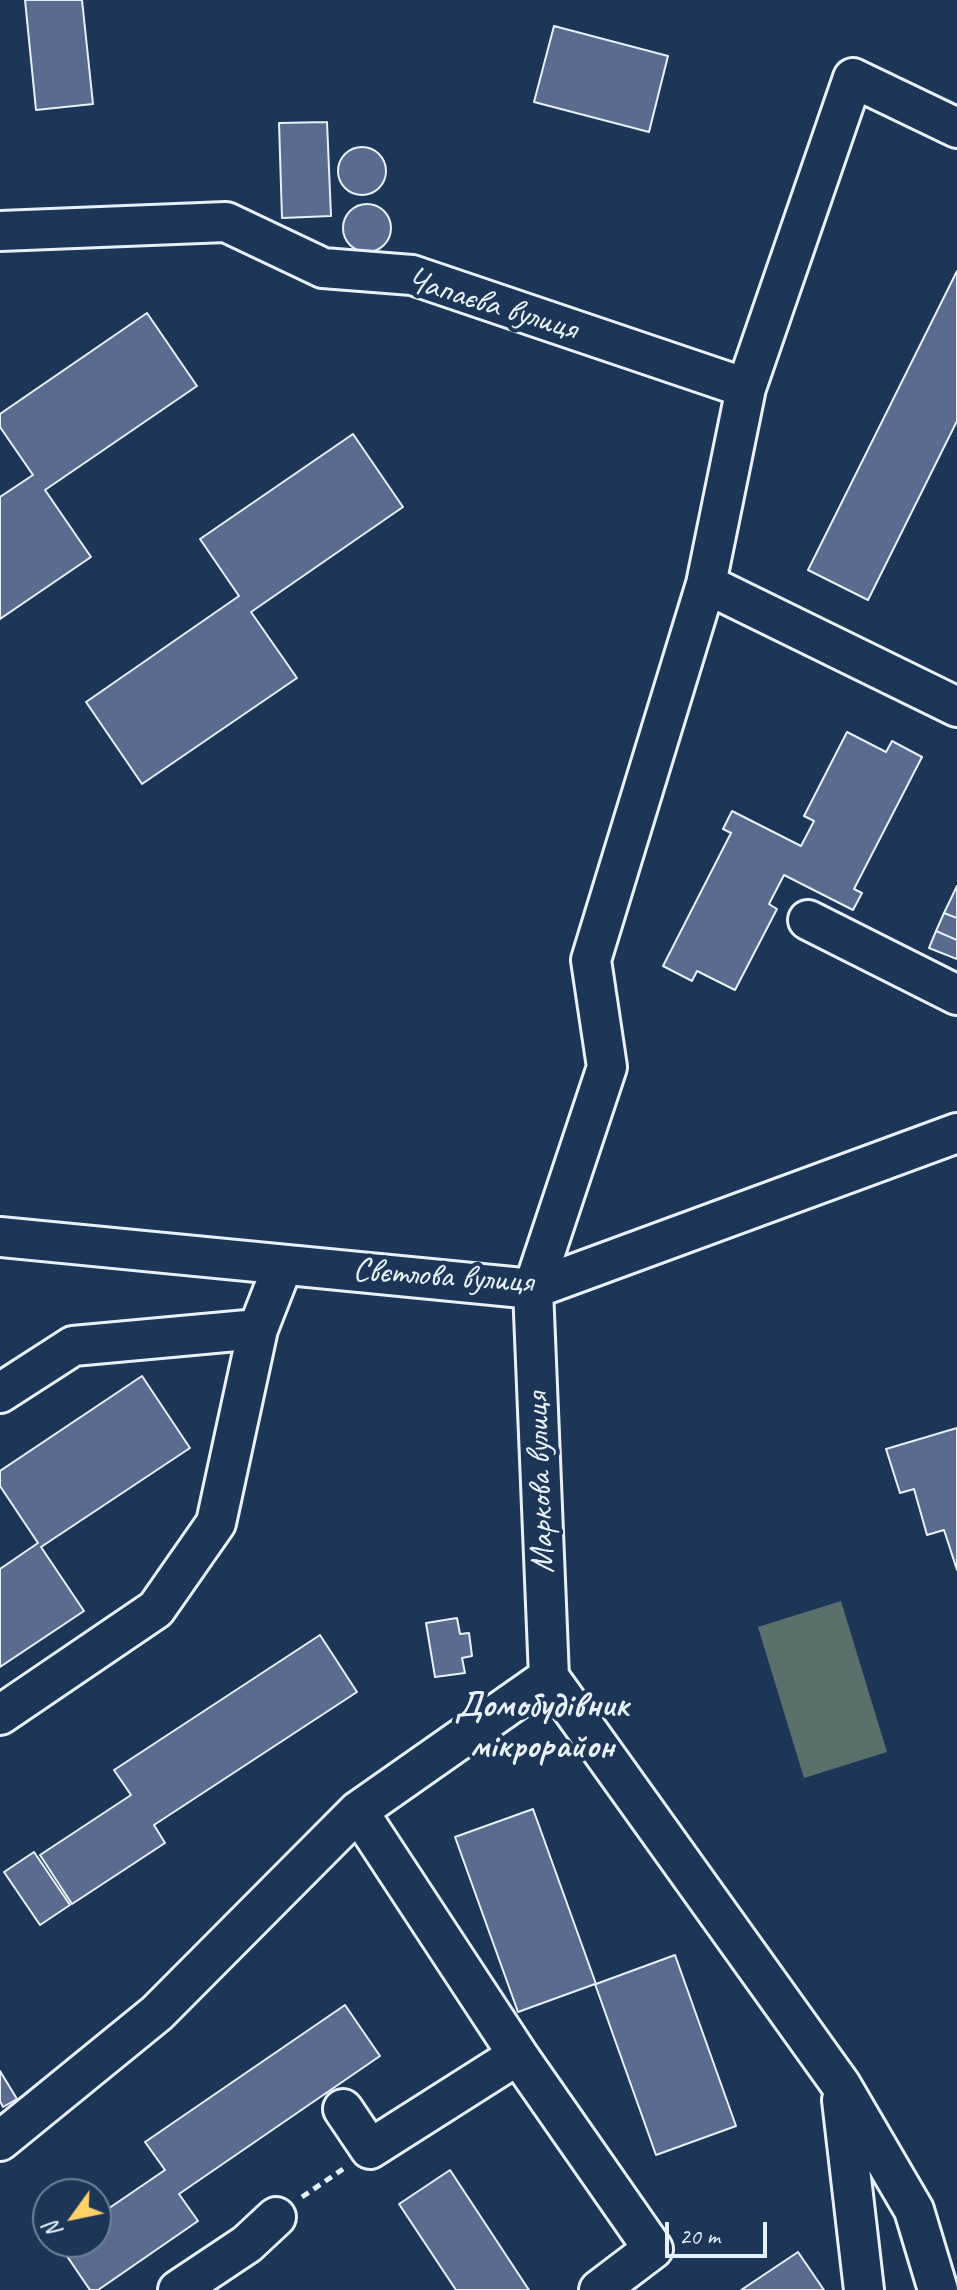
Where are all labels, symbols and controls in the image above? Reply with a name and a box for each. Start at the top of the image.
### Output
street label: Чапаєва вулиця [402,260,582,350]
street label: Свєтлова вулиця [351,1250,535,1304]
street label: Маркова вулиця [517,1392,565,1574]
district label: Домобудівник мікрорайон [455,1685,629,1770]
north arrow [32,2178,112,2258]
scale bar [669,2206,771,2256]
text: N [38,2217,69,2243]
text: 20 m [679,2221,720,2251]

